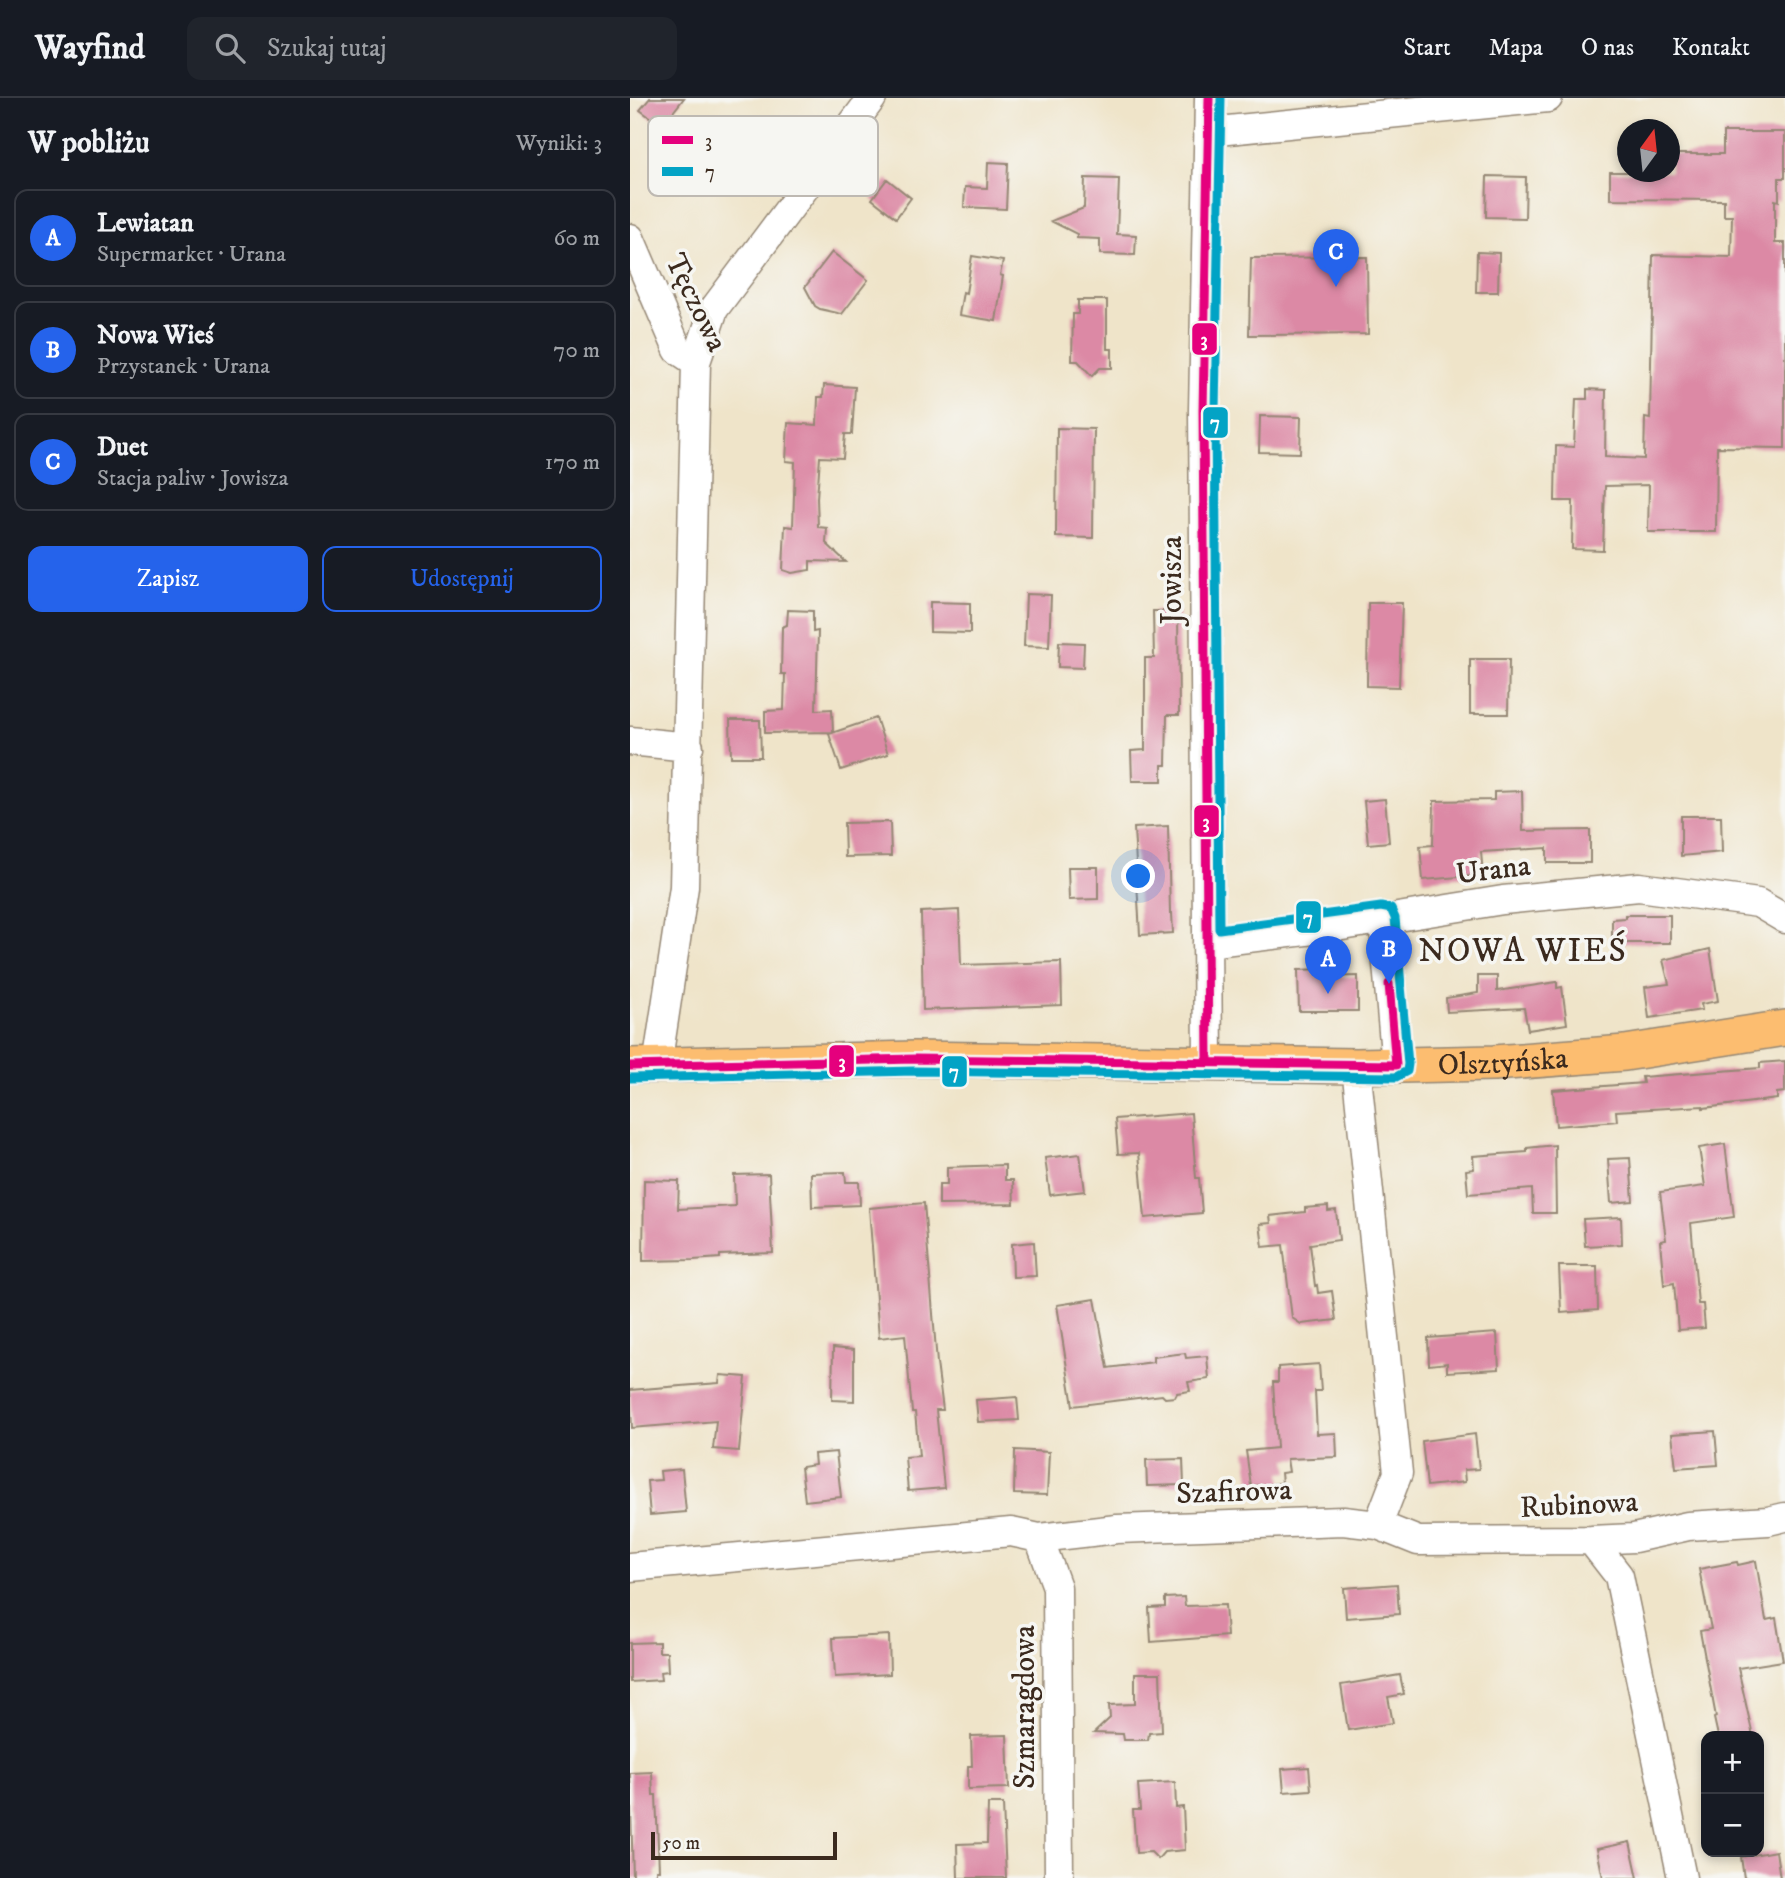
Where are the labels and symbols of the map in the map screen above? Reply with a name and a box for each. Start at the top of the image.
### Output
legend [648,116,878,196]
north arrow [1617,119,1680,182]
text: 3 [705,130,712,153]
text: 7 [705,161,715,184]
pin: C [1313,229,1359,287]
street label: Tęczowa [656,248,735,358]
line badge: 3 [1191,322,1218,356]
text: 3 [1200,329,1208,352]
line badge: 7 [1202,406,1229,439]
text: 7 [1210,412,1220,435]
street label: Jowisza [1154,535,1191,627]
line badge: 3 [1193,804,1220,838]
text: 3 [1202,811,1210,834]
street label: Urana [1454,848,1533,893]
your location [1121,859,1155,893]
line badge: 7 [1295,900,1322,934]
text: 7 [1303,907,1313,930]
pin: B [1366,926,1412,984]
district label: NOWA WIEŚ [1418,930,1628,972]
pin: A [1305,936,1351,994]
street label: Olsztyńska [1437,1040,1570,1084]
line badge: 3 [828,1044,855,1078]
text: 3 [838,1051,846,1074]
line badge: 7 [941,1055,968,1088]
text: 7 [949,1061,959,1084]
street label: Szafirowa [1175,1472,1293,1513]
street label: Rubinowa [1519,1484,1639,1527]
street label: Szmaragdowa [1007,1625,1044,1789]
scale bar [651,1829,836,1861]

